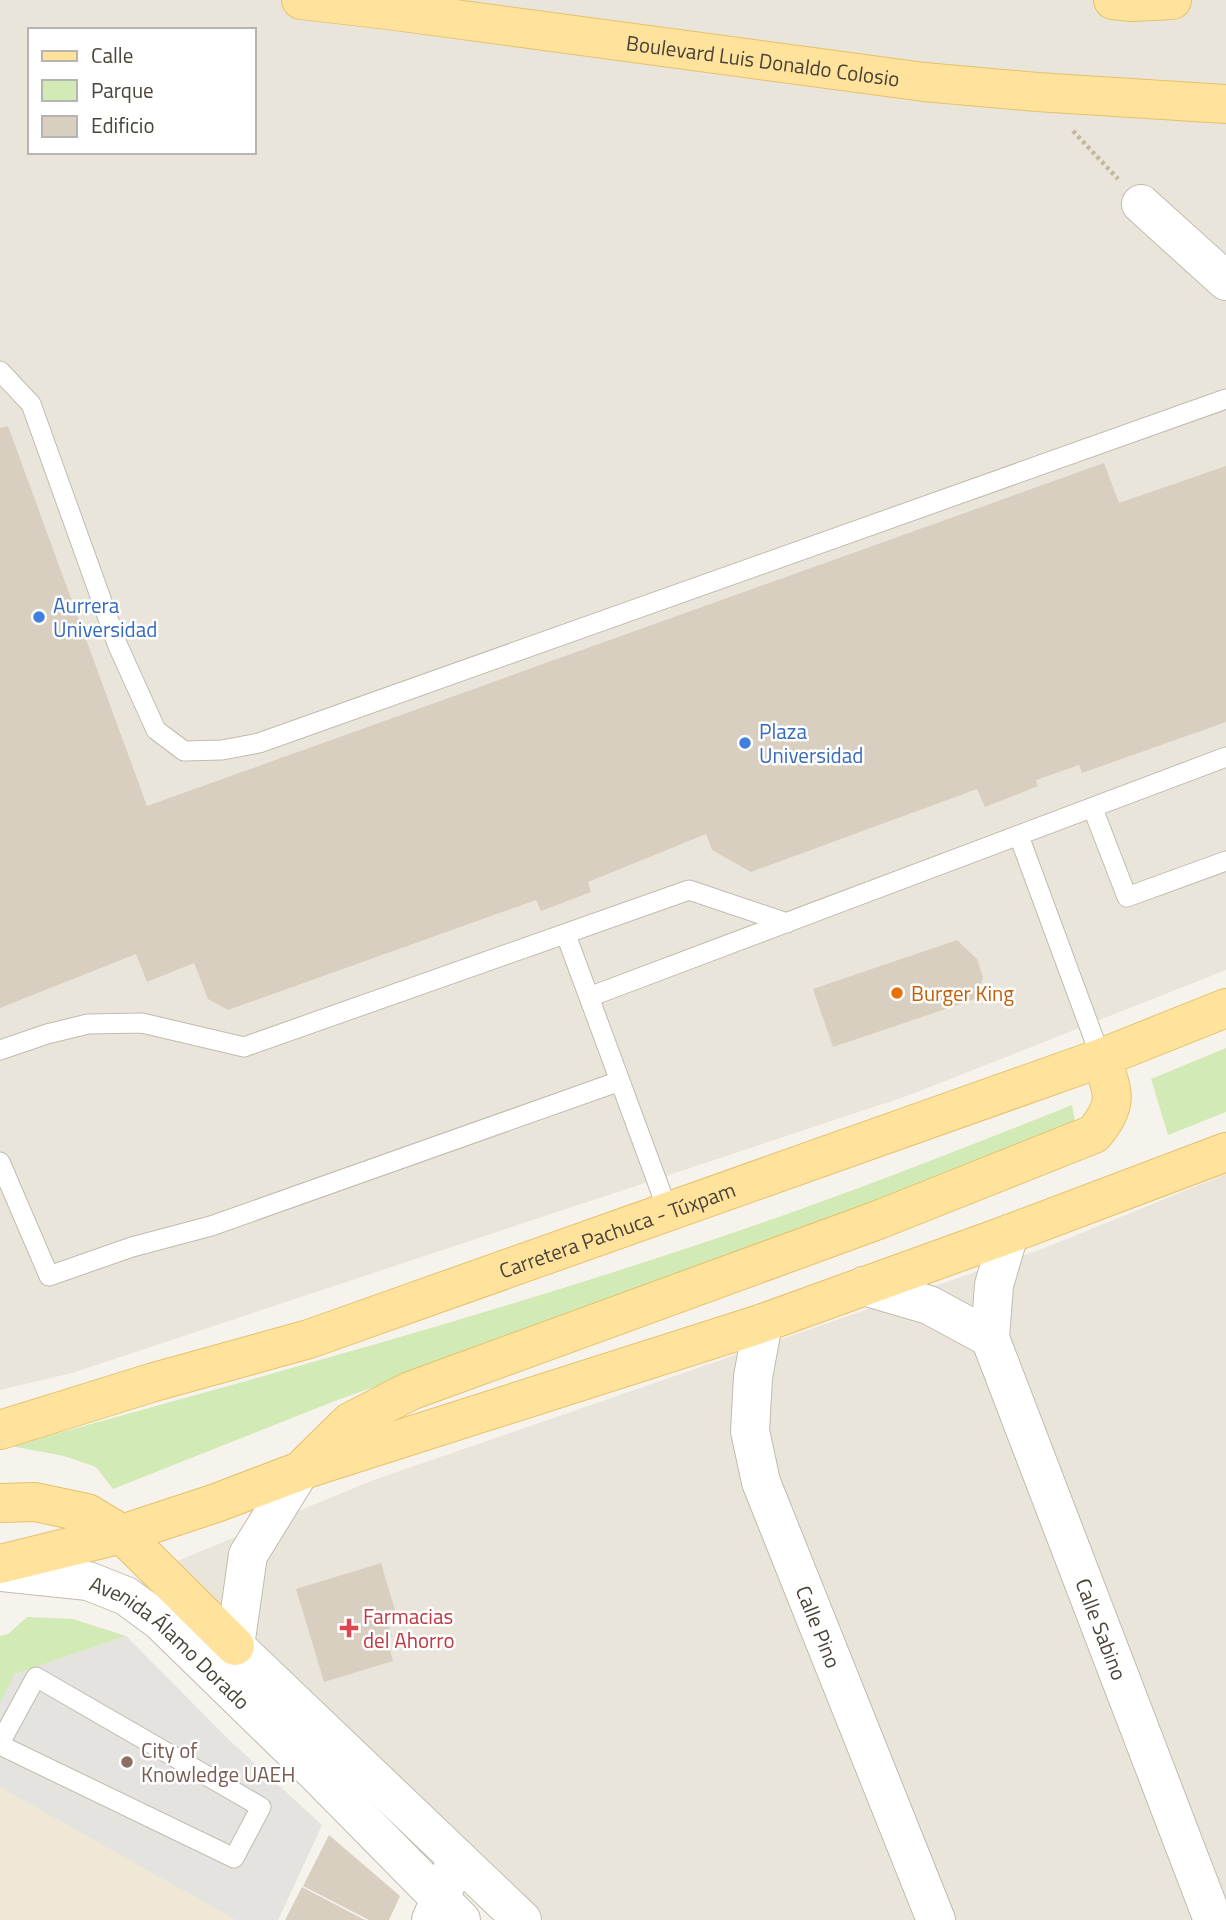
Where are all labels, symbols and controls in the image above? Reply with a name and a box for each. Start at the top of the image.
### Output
street label: Boulevard Luis Donaldo Colosio [624,26,902,95]
legend [28,28,256,154]
text: Calle [91,39,133,71]
text: Parque [91,74,154,106]
text: Edificio [91,109,155,141]
place label: Aurrera Universidad [53,589,157,645]
marker: Aurrera Universidad [31,609,47,625]
place label: Plaza Universidad [759,715,863,771]
marker: Plaza Universidad [737,735,753,751]
place label: Burger King [911,977,1014,1009]
marker: Burger King [889,985,905,1001]
street label: Carretera Pachuca - Túxpam [494,1173,740,1286]
street label: Avenida Álamo Dorado [85,1567,258,1717]
street label: Calle Sabino [1067,1573,1136,1685]
street label: Calle Pino [788,1581,850,1673]
place label: Farmacias del Ahorro [363,1600,454,1656]
marker: Farmacias del Ahorro [341,1620,357,1636]
place label: City of Knowledge UAEH [141,1734,295,1790]
marker: City of Knowledge UAEH [119,1754,135,1770]

